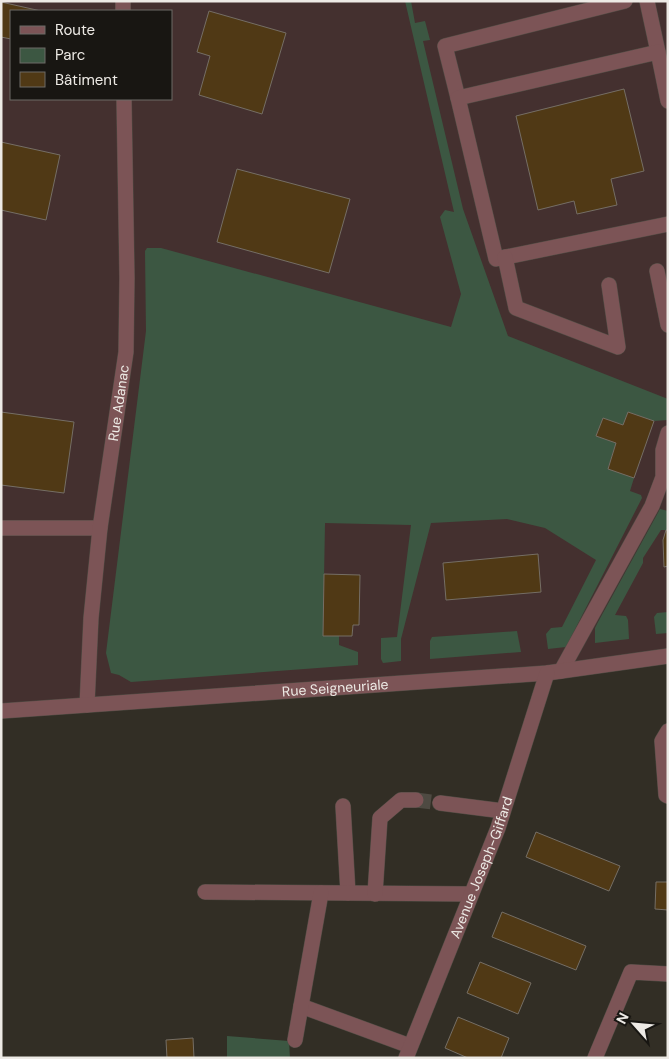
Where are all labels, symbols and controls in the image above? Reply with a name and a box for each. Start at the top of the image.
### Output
legend [10,10,172,100]
text: Route [55,20,95,40]
text: Parc [55,45,85,65]
text: Bâtiment [55,70,118,90]
street label: Rue Adanac [104,363,133,442]
street label: Rue Seigneuriale [281,675,389,700]
street label: Avenue Joseph-Giffard [446,794,516,941]
north arrow [609,999,659,1049]
text: N [612,1009,633,1027]

